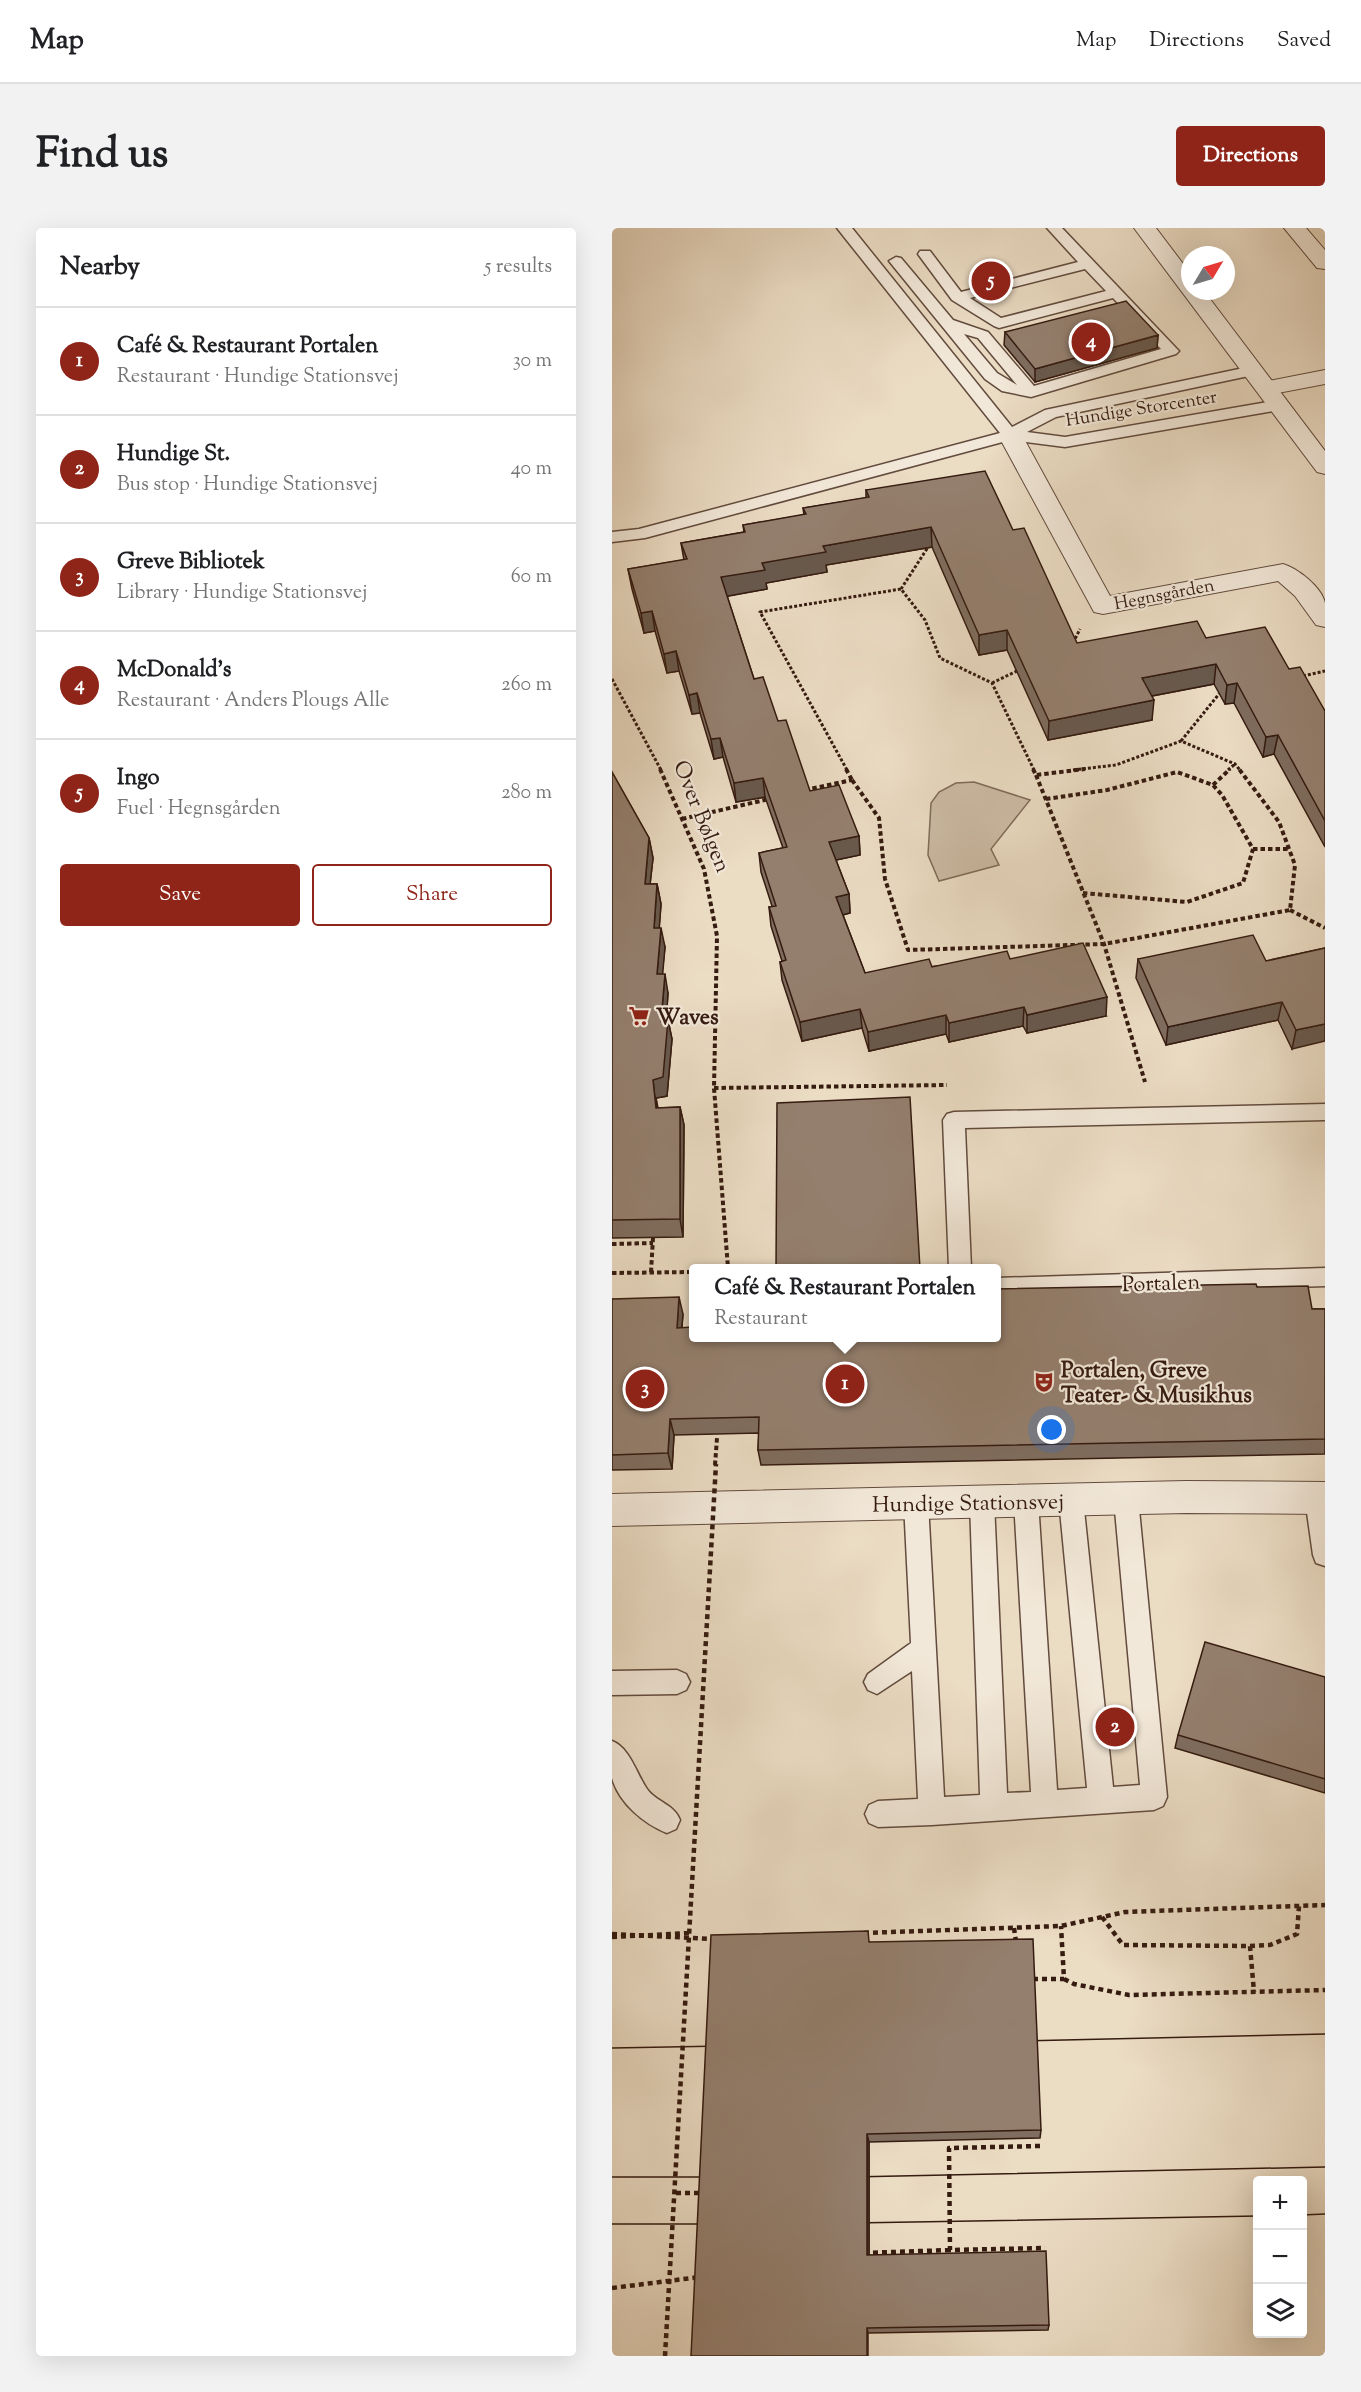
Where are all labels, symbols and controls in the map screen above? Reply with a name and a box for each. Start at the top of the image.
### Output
text: Map [30,21,84,61]
text: Map [1076,26,1116,56]
text: Directions [1149,26,1244,56]
text: Saved [1277,26,1331,56]
text: Find us [36,126,168,186]
button: Directions [1176,126,1325,186]
north arrow [1181,246,1235,300]
text: Nearby [60,249,140,286]
text: 5 results [485,253,552,282]
pin: 5 [972,259,1010,304]
pin: 4 [1072,320,1110,364]
text: Café & Restaurant Portalen [117,331,378,363]
text: 1 [76,347,83,376]
text: 30 m [513,347,552,376]
text: Restaurant · Hundige Stationsvej [117,363,399,392]
street label: Hundige Storcenter [1064,385,1219,435]
text: Hundige St. [117,439,230,471]
text: 2 [75,455,84,484]
text: 40 m [511,455,552,484]
text: Bus stop · Hundige Stationsvej [117,471,378,500]
text: Greve Bibliotek [117,547,265,579]
text: 3 [75,563,84,592]
text: 60 m [511,563,552,592]
street label: Hegnsgården [1112,573,1217,618]
text: Library · Hundige Stationsvej [117,579,367,608]
text: McDonald's [117,655,231,687]
text: 4 [74,671,85,700]
text: 260 m [501,671,552,700]
text: Restaurant · Anders Plougs Alle [117,687,389,716]
street label: Over Bølgen [663,756,737,878]
text: Ingo [117,763,160,795]
text: 5 [76,779,83,808]
text: 280 m [501,779,552,808]
text: Fuel · Hegnsgården [117,795,281,824]
button: Save [60,864,300,926]
button: Share [312,864,552,926]
place label: Waves [656,1003,719,1035]
supermarket icon: Waves [627,1004,651,1028]
popup [689,1264,1001,1342]
street label: Portalen [1121,1268,1201,1302]
text: Café & Restaurant Portalen [714,1273,976,1305]
text: Restaurant [714,1305,808,1334]
place label: Portalen, Greve Teater- & Musikhus [1061,1356,1252,1413]
pin: 1 [826,1362,864,1406]
pin: 3 [626,1366,664,1412]
theatre icon: Portalen, Greve Teater- & Musikhus [1032,1370,1056,1394]
your location [1037,1415,1066,1444]
street label: Hundige Stationsvej [872,1487,1064,1523]
pin: 2 [1096,1704,1134,1750]
map controls [1253,2176,1307,2338]
button: + [1253,2176,1307,2230]
button: − [1253,2230,1307,2284]
button: layers [1253,2284,1307,2338]

